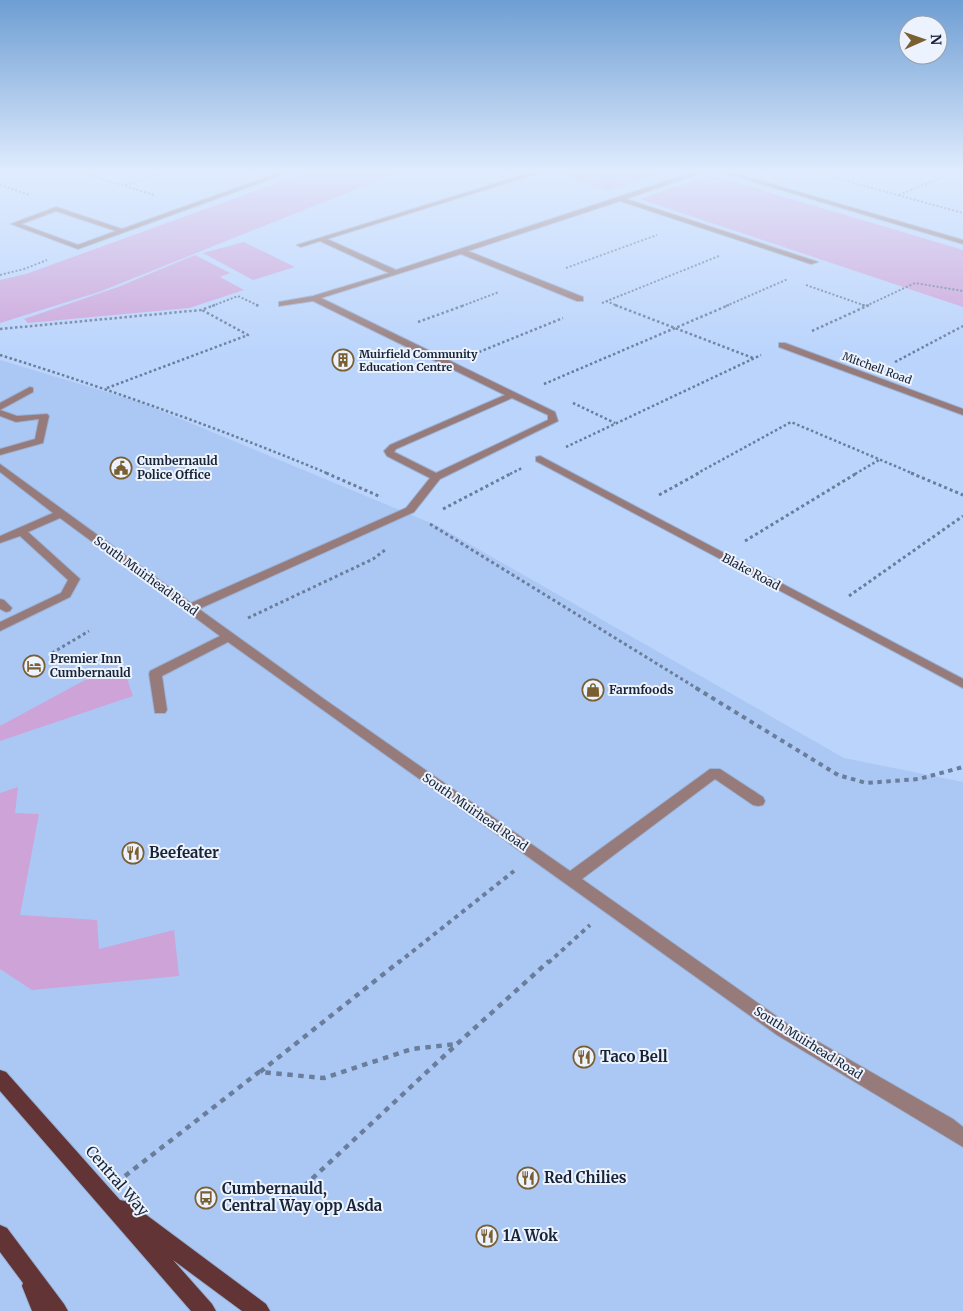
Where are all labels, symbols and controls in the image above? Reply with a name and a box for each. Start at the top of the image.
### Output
north arrow [898,15,948,65]
text: N [927,34,945,45]
place label: Muirfield Community Education Centre [359,347,478,374]
building icon: Muirfield Community Education Centre [331,348,355,372]
street label: Mitchell Road [840,349,914,387]
place label: Cumbernauld Police Office [137,453,218,482]
public building icon: Cumbernauld Police Office [109,456,133,480]
street label: South Muirhead Road [91,533,201,618]
street label: Blake Road [720,550,783,593]
place label: Premier Inn Cumbernauld [50,651,131,680]
hotel icon: Premier Inn Cumbernauld [22,654,46,678]
shop icon: Farmfoods [581,678,605,702]
place label: Farmfoods [609,682,673,697]
street label: South Muirhead Road [420,770,531,854]
restaurant icon: Beefeater [121,841,145,865]
place label: Beefeater [149,843,219,862]
street label: South Muirhead Road [751,1003,865,1082]
restaurant icon: Taco Bell [572,1045,596,1069]
place label: Taco Bell [600,1047,668,1066]
street label: Central Way [82,1142,153,1220]
restaurant icon: Red Chilies [516,1166,540,1190]
place label: Red Chilies [544,1168,627,1187]
place label: Cumbernauld, Central Way opp Asda [222,1179,383,1215]
bus stop icon: Cumbernauld, Central Way opp Asda [194,1186,218,1210]
restaurant icon: 1A Wok [475,1224,499,1248]
place label: 1A Wok [503,1226,558,1245]

